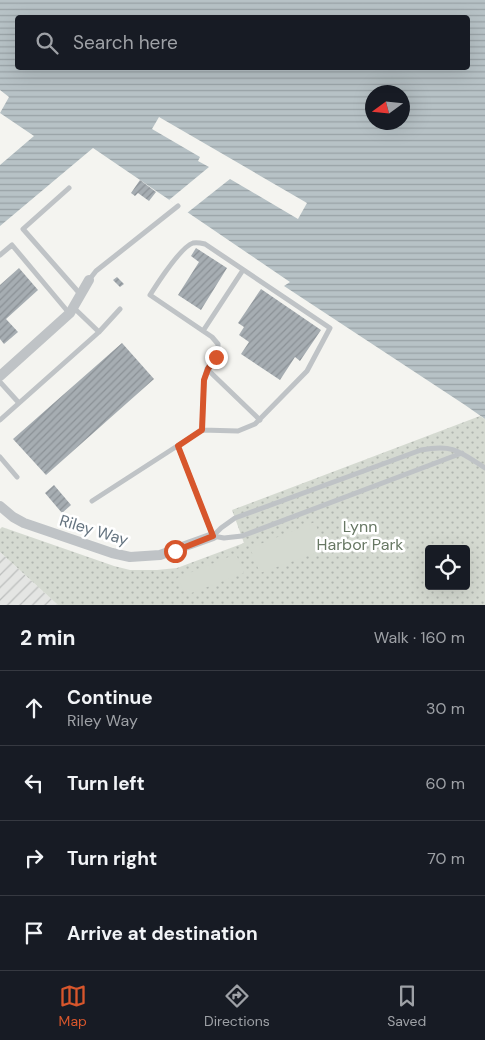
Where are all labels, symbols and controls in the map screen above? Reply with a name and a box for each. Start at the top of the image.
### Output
search box [15,15,470,70]
icon: search [33,29,61,57]
text: Search here [73,30,178,55]
north arrow [365,85,410,130]
route end [205,346,228,369]
street label: Riley Way [57,510,131,550]
park label: Lynn Harbor Park [317,516,403,555]
route start [164,540,187,563]
map controls [425,545,470,590]
button: locate [425,545,470,590]
text: 2 min [20,624,76,652]
text: Walk · 160 m [374,627,465,648]
text: Continue [67,685,153,710]
icon: ahead [20,694,48,722]
text: 30 m [426,698,465,719]
text: Riley Way [67,710,138,731]
icon: left [20,769,48,797]
text: Turn left [67,771,145,796]
text: 60 m [425,773,465,794]
icon: right [20,844,48,872]
text: Turn right [67,846,157,871]
text: 70 m [427,848,465,869]
icon: arrive [20,919,48,947]
text: Arrive at destination [67,921,258,946]
tab: Map [59,982,87,1030]
tab: Directions [204,982,270,1030]
tab: Saved [387,982,426,1030]

